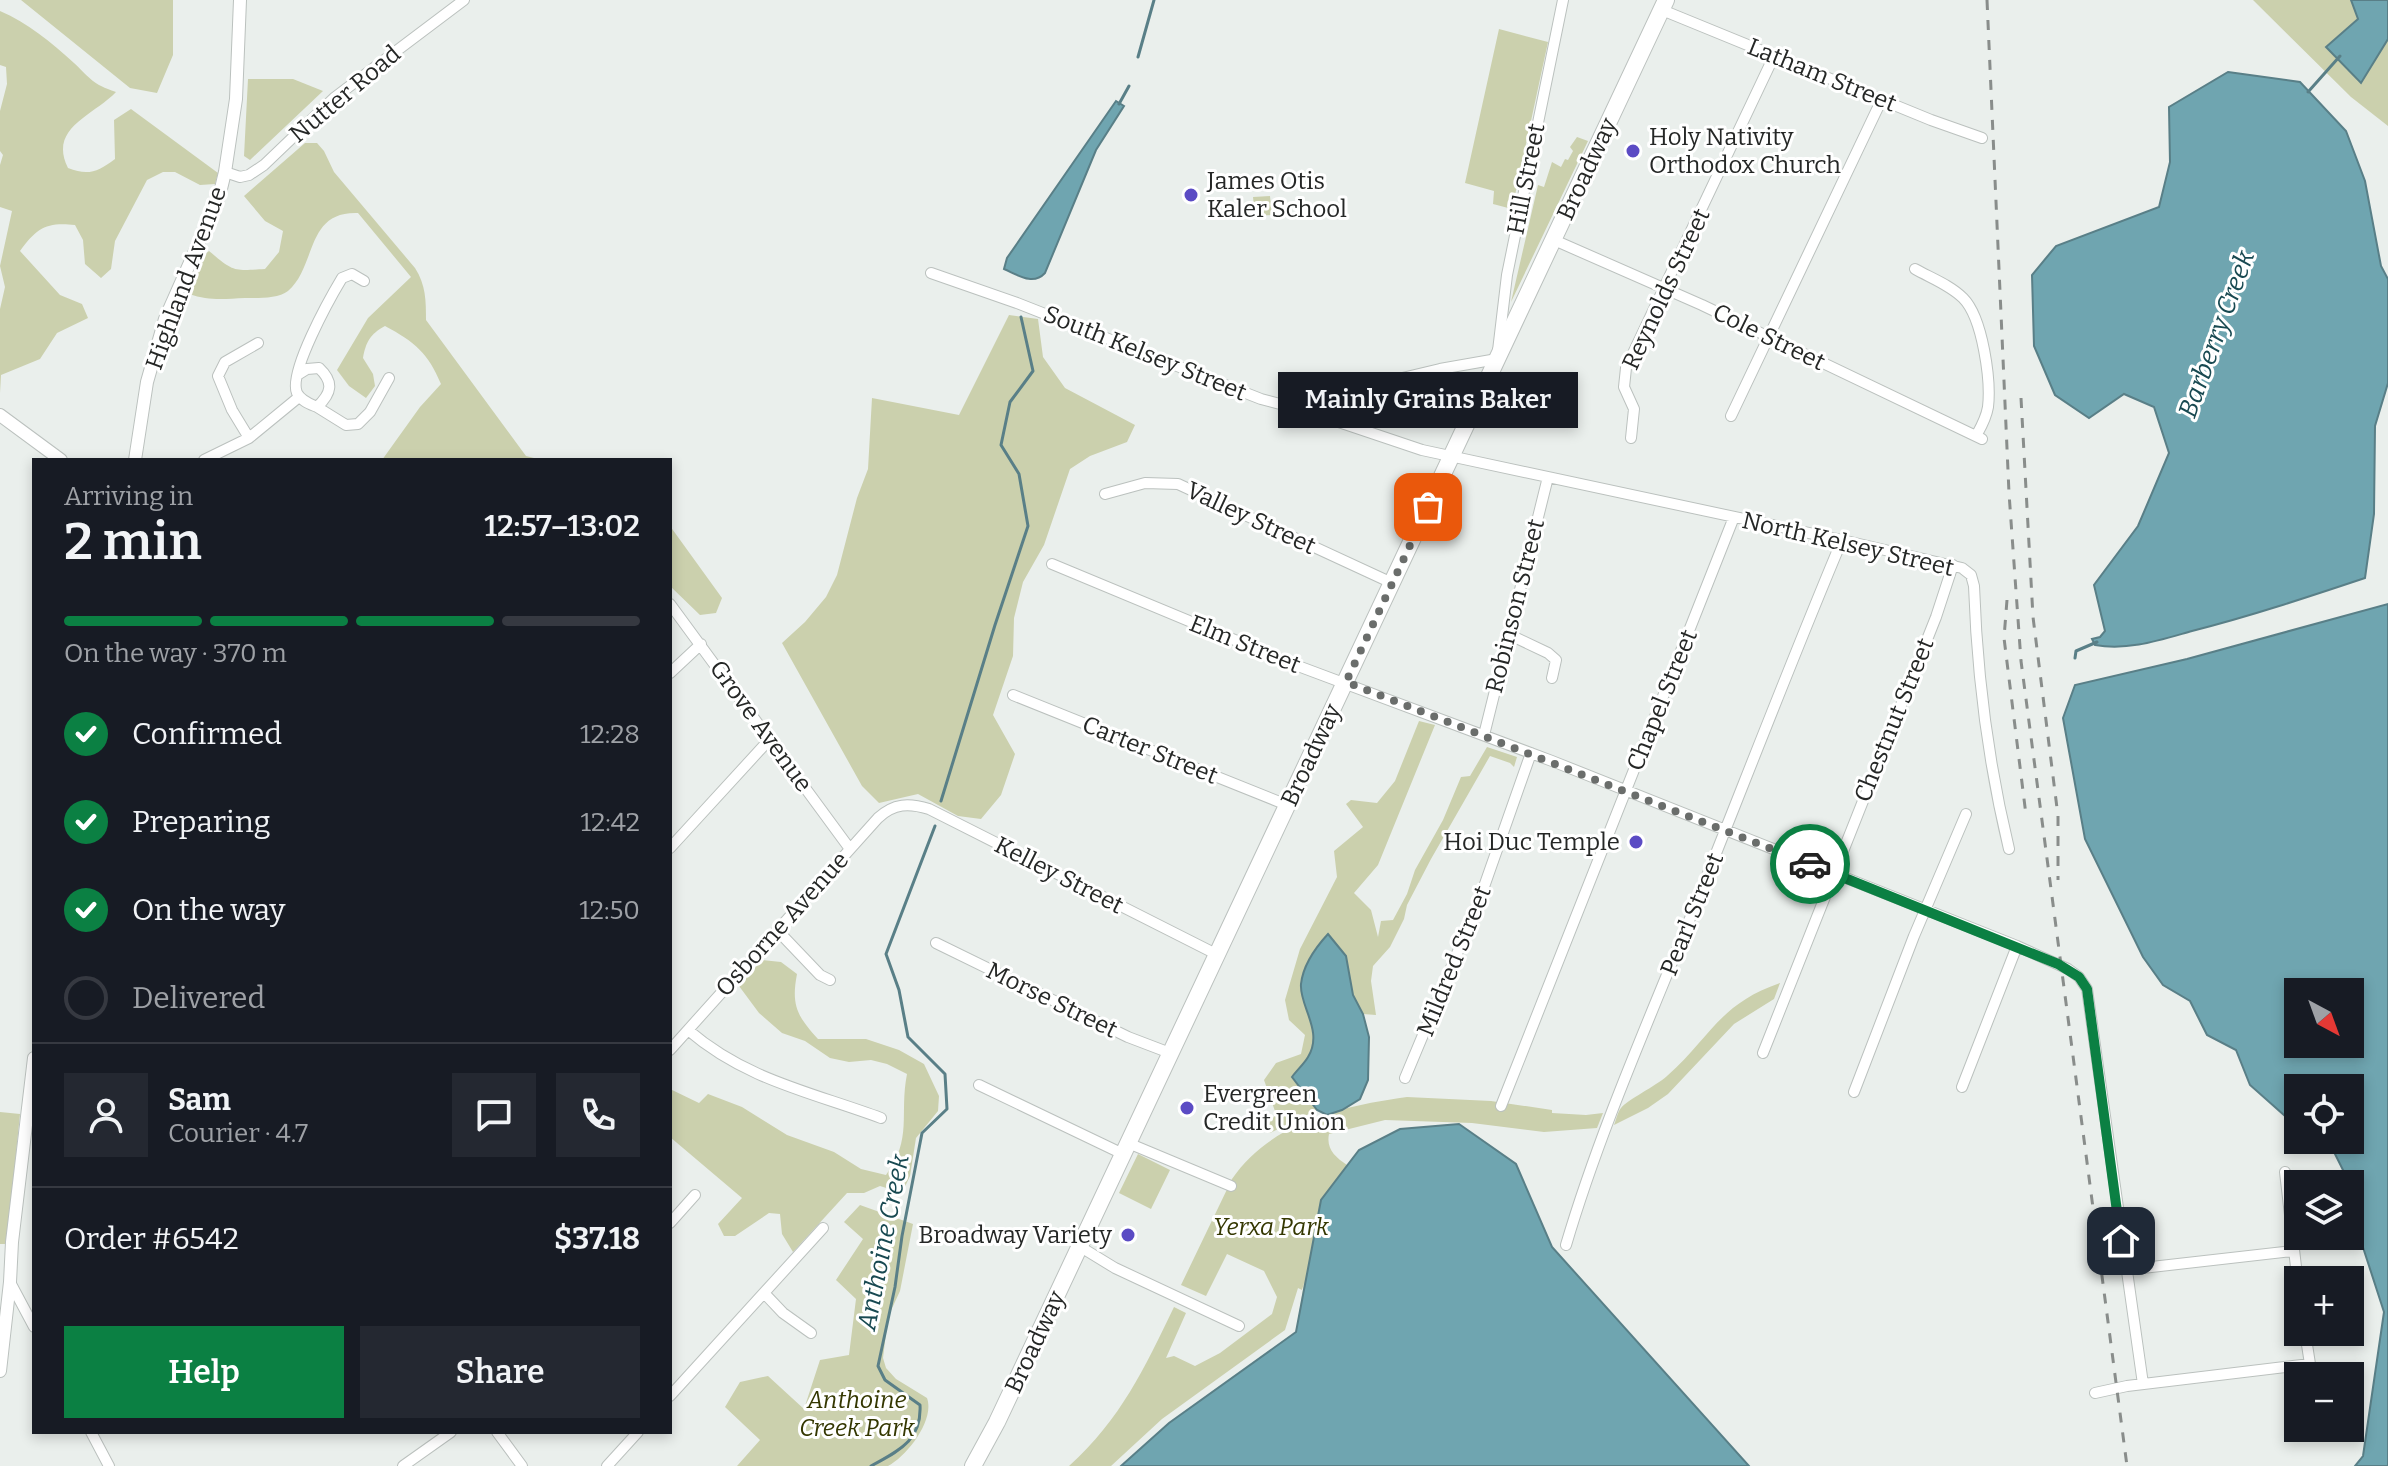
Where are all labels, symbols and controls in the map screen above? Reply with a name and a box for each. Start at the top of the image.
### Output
street label: Latham Street [1743,32,1901,118]
street label: Nutter Road [284,40,406,148]
street label: Broadway [1551,113,1623,225]
street label: Hill Street [1502,121,1551,237]
place label: Holy Nativity Orthodox Church [1649,123,1841,179]
marker: Holy Nativity Orthodox Church [1624,142,1642,160]
place label: James Otis Kaler School [1206,167,1347,223]
street label: Highland Avenue [140,183,232,373]
marker: James Otis Kaler School [1182,186,1200,204]
street label: Reynolds Street [1616,204,1716,374]
water label: Barberry Creek [2172,246,2261,422]
street label: Cole Street [1708,298,1830,376]
street label: South Kelsey Street [1039,300,1251,407]
callout: Mainly Grains Baker [1278,371,1578,427]
text: Mainly Grains Baker [1305,384,1551,415]
pin [1394,473,1462,541]
street label: Valley Street [1182,476,1320,560]
text: Arriving in [64,481,193,512]
icon: bag [1406,485,1450,529]
street label: North Kelsey Street [1739,506,1957,582]
text: 12:57–13:02 [484,508,640,544]
text: 2 min [64,510,202,573]
street label: Robinson Street [1480,516,1550,696]
street label: Elm Street [1185,609,1305,679]
street label: Chapel Street [1621,625,1703,775]
street label: Chestnut Street [1848,634,1940,806]
text: On the way · 370 m [64,638,287,669]
street label: Grove Avenue [704,655,818,797]
street label: Broadway [1275,699,1347,811]
street label: Carter Street [1078,710,1222,790]
icon: check [64,712,108,756]
text: Confirmed [132,716,282,752]
text: 12:28 [580,719,640,750]
icon: check [64,800,108,844]
text: Preparing [132,804,270,840]
text: 12:42 [580,807,640,838]
courier [1770,824,1850,904]
place label: Hoi Duc Temple [1443,828,1620,856]
street label: Kelley Street [990,831,1128,920]
marker: Hoi Duc Temple [1627,833,1645,851]
icon: car [1788,842,1832,886]
street label: Osborne Avenue [710,846,854,1002]
street label: Pearl Street [1655,848,1729,979]
street label: Mildred Street [1411,881,1497,1040]
icon: check [64,888,108,932]
text: On the way [132,892,285,928]
text: 12:50 [579,895,640,926]
street label: Morse Street [982,956,1122,1044]
north arrow [2284,978,2364,1058]
map controls [2284,978,2364,1442]
text: Delivered [132,980,265,1016]
button: person [64,1073,148,1157]
button: chat [452,1073,536,1157]
button: phone [556,1073,640,1157]
button: locate [2284,1074,2364,1154]
place label: Evergreen Credit Union [1203,1080,1345,1136]
text: Sam [168,1082,231,1118]
marker: Evergreen Credit Union [1178,1099,1196,1117]
text: Courier · 4.7 [168,1118,308,1149]
water label: Anthoine Creek [851,1151,916,1334]
button: layers [2284,1170,2364,1250]
pin [2087,1207,2155,1275]
park label: Yerxa Park [1213,1213,1330,1241]
icon: home [2099,1219,2143,1263]
text: Order #6542 [64,1221,239,1257]
text: $37.18 [554,1221,640,1257]
place label: Broadway Variety [918,1221,1112,1249]
marker: Broadway Variety [1119,1226,1137,1244]
button: + [2284,1266,2364,1346]
street label: Broadway [999,1286,1071,1398]
button: Help [64,1326,344,1418]
button: Share [360,1326,640,1418]
button: − [2284,1362,2364,1442]
park label: Anthoine Creek Park [799,1386,916,1442]

